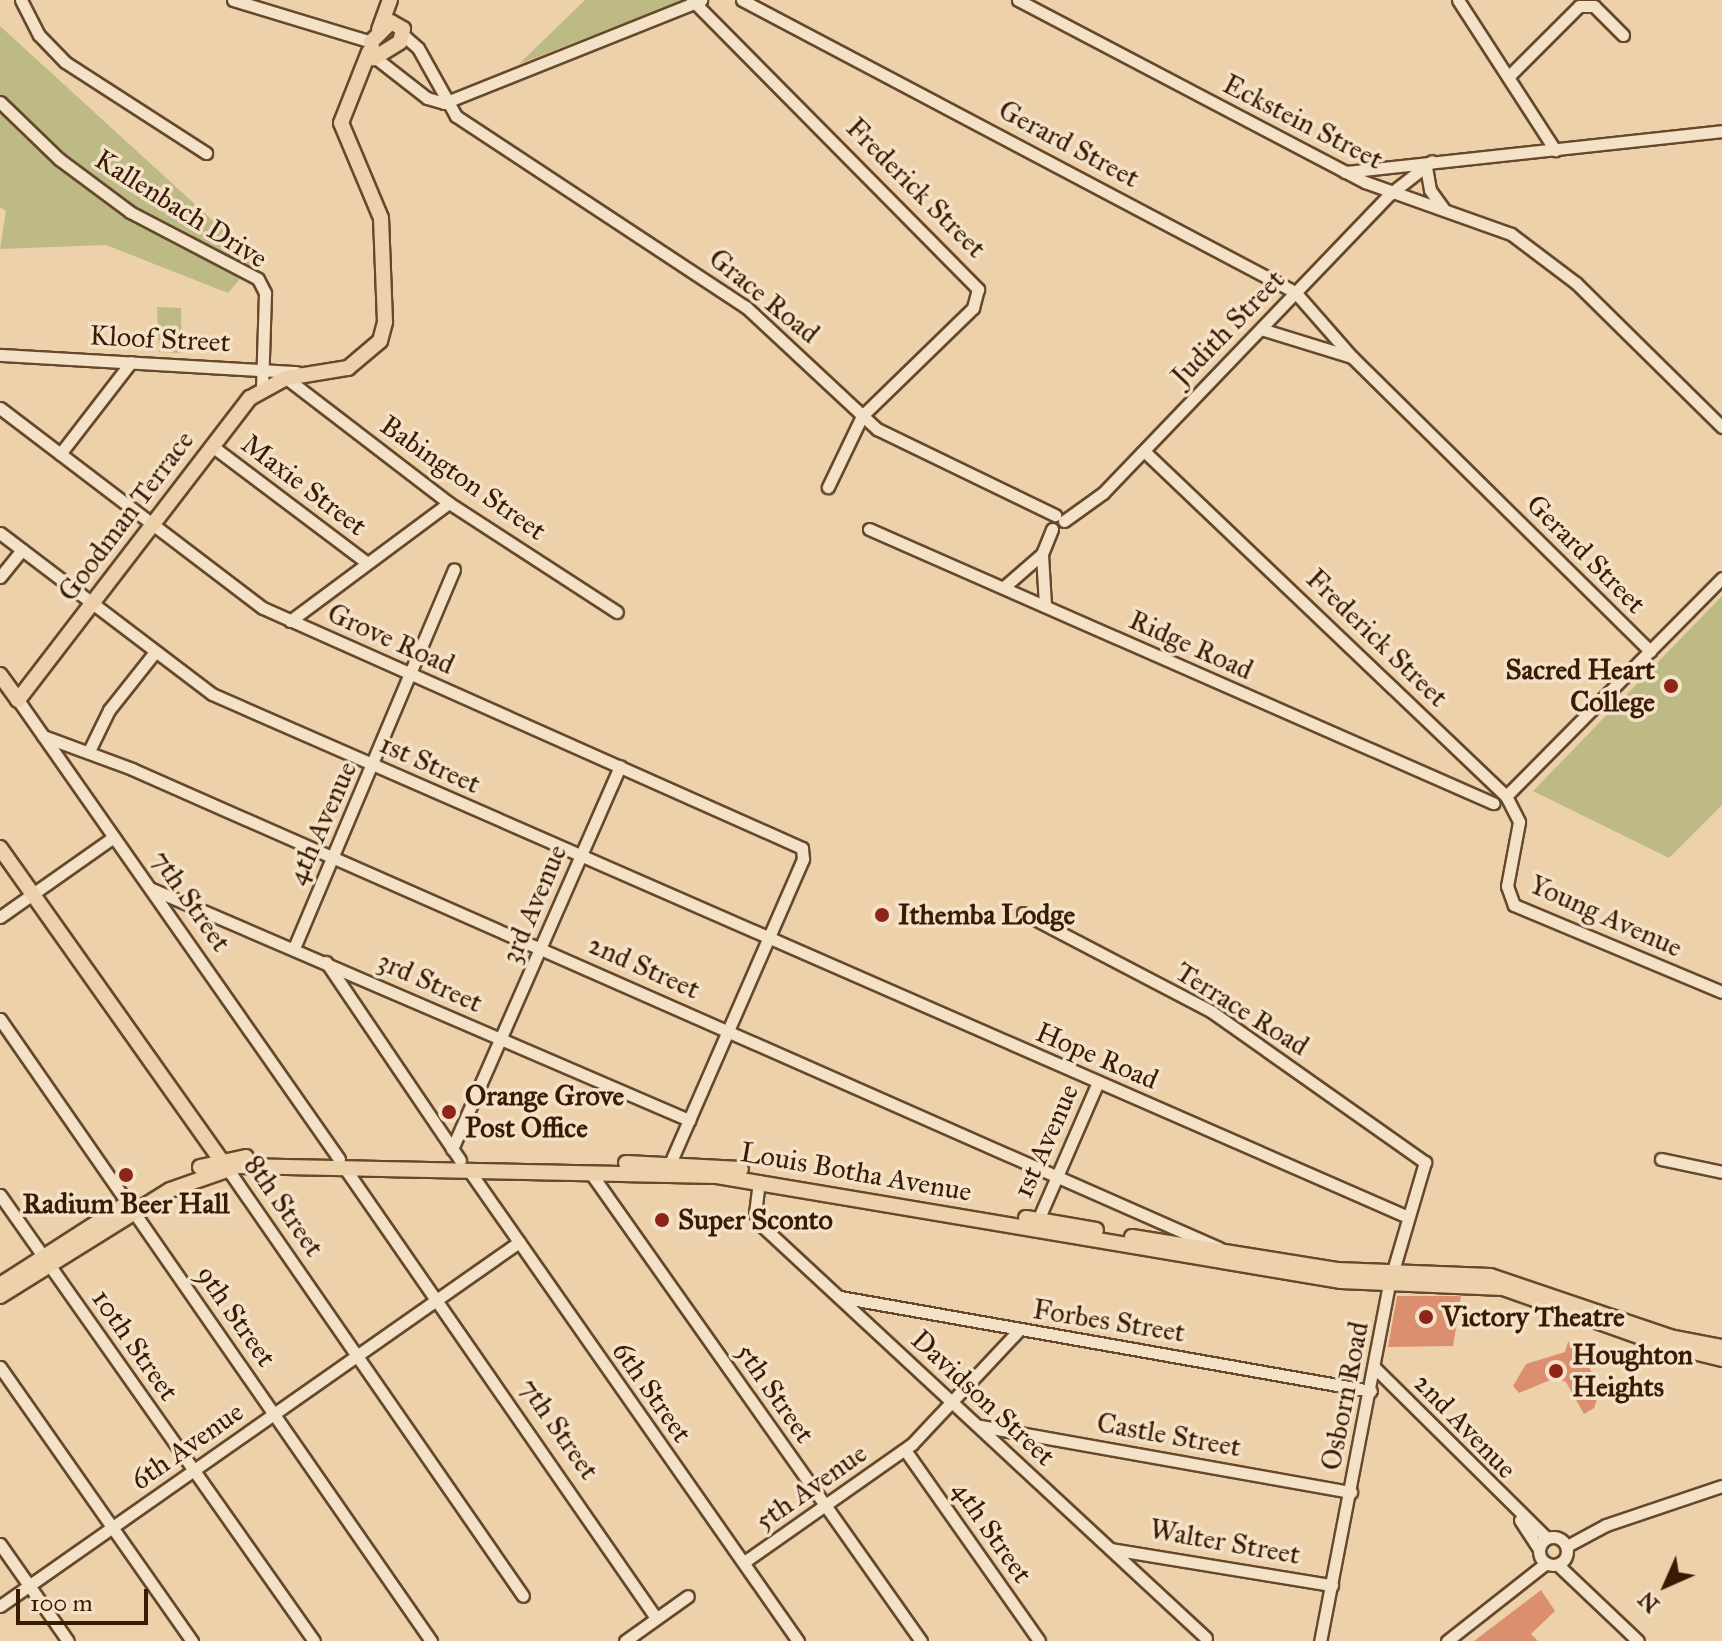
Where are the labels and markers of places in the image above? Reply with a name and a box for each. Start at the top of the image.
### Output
place label: Sacred Heart College [1505,653,1655,719]
marker: Sacred Heart College [1662,677,1680,695]
place label: Ithemba Lodge [898,898,1075,932]
marker: Ithemba Lodge [873,906,891,924]
place label: Orange Grove Post Office [465,1079,624,1145]
marker: Orange Grove Post Office [440,1103,458,1121]
marker: Radium Beer Hall [117,1166,135,1184]
place label: Radium Beer Hall [22,1187,230,1221]
place label: Super Sconto [678,1203,833,1237]
marker: Super Sconto [653,1211,671,1229]
place label: Victory Theatre [1442,1300,1625,1334]
marker: Victory Theatre [1417,1308,1435,1326]
place label: Houghton Heights [1572,1338,1693,1404]
marker: Houghton Heights [1547,1362,1565,1380]

